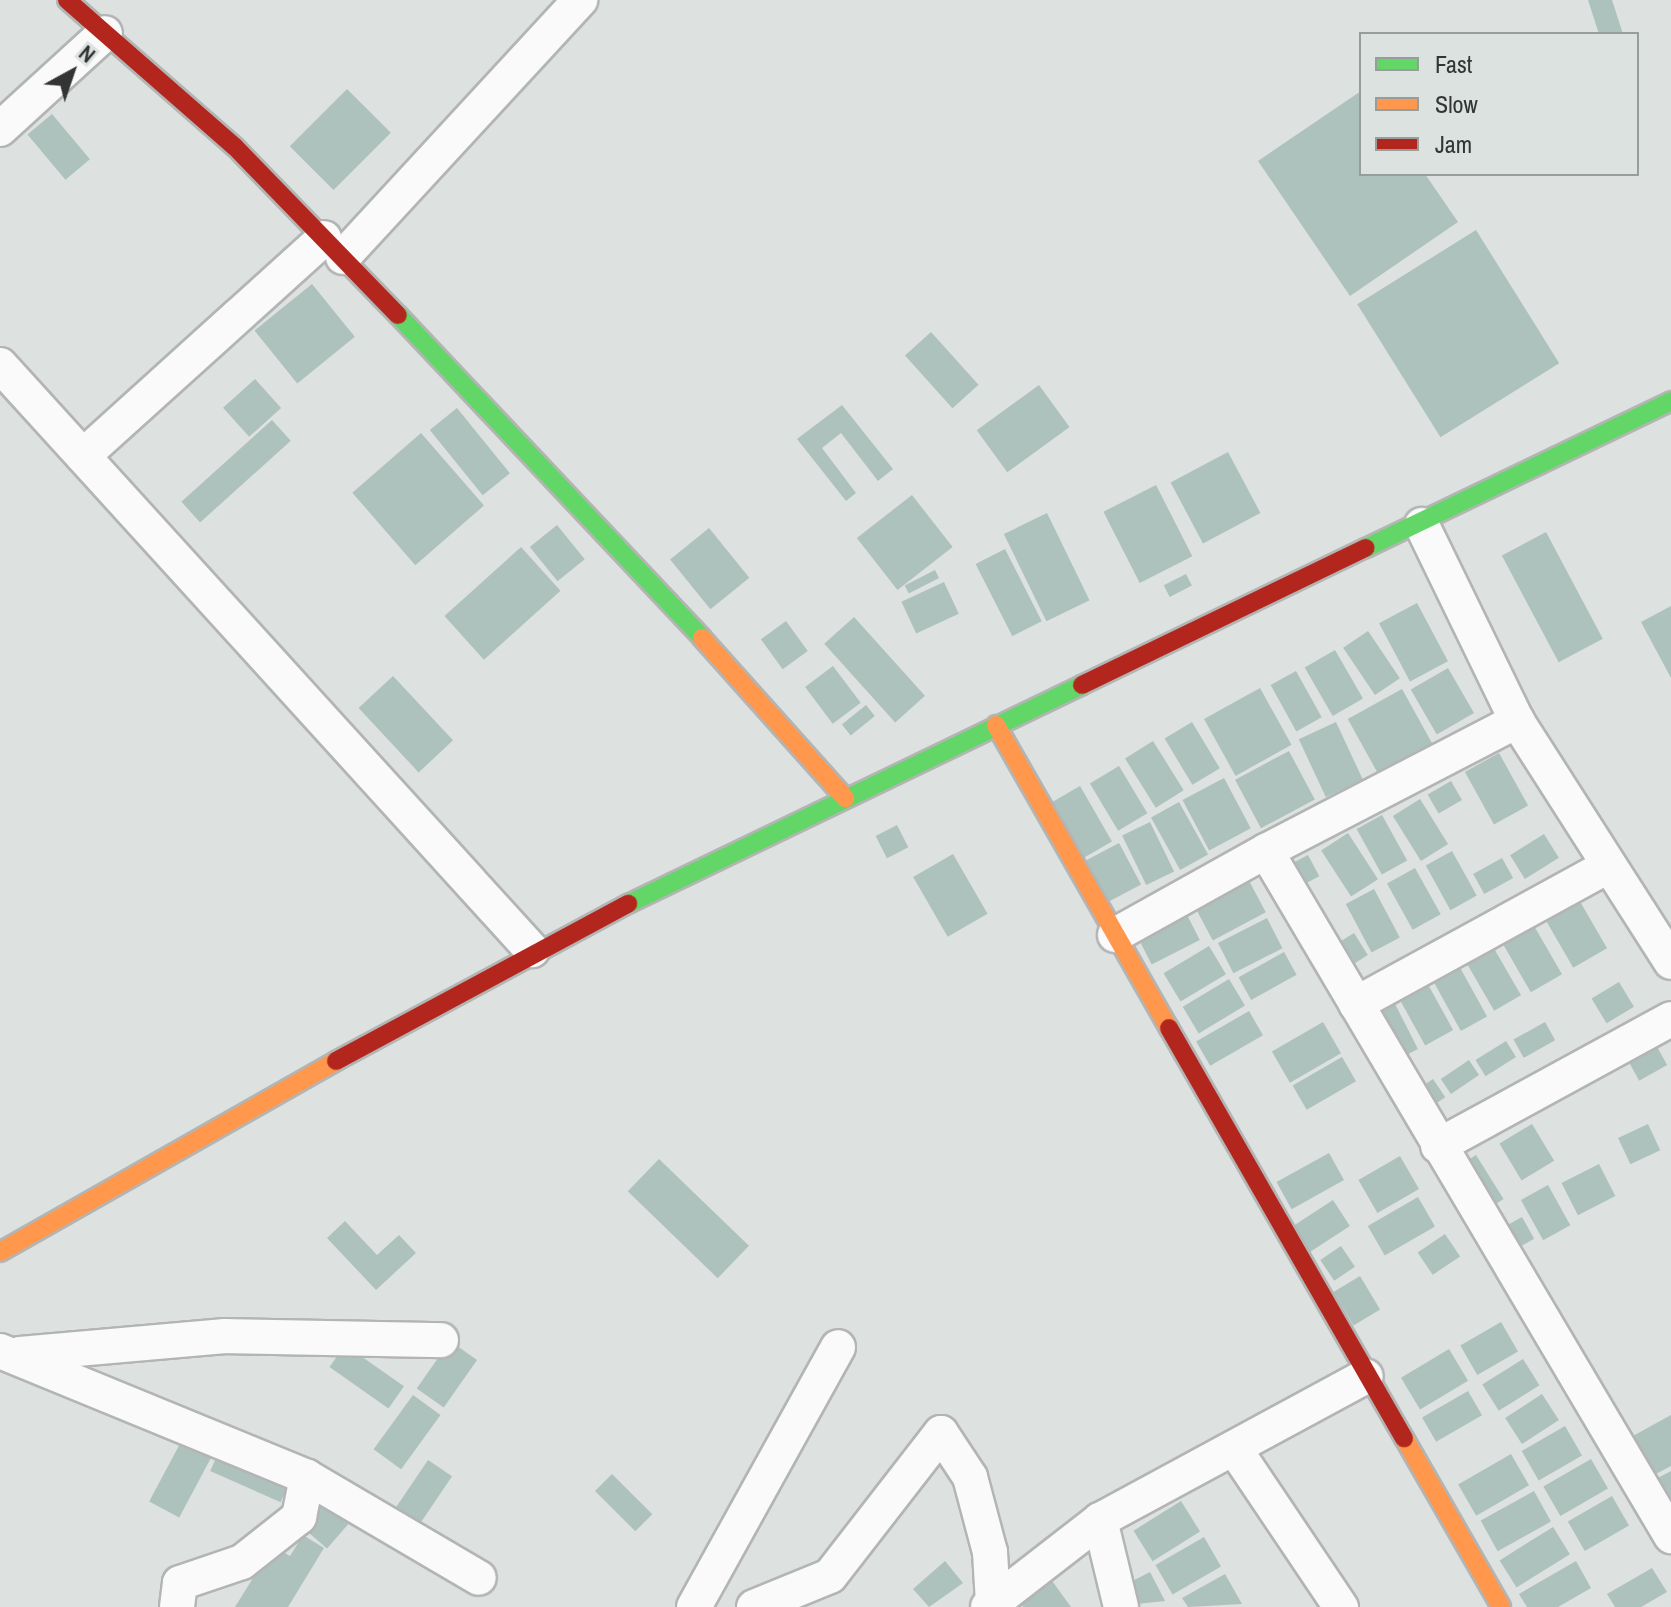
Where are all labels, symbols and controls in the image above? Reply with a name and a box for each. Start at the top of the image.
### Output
north arrow [32,32,112,112]
legend [1359,32,1639,176]
text: N [73,38,102,69]
text: Fast [1435,48,1472,80]
text: Slow [1435,88,1478,120]
text: Jam [1435,128,1472,160]

